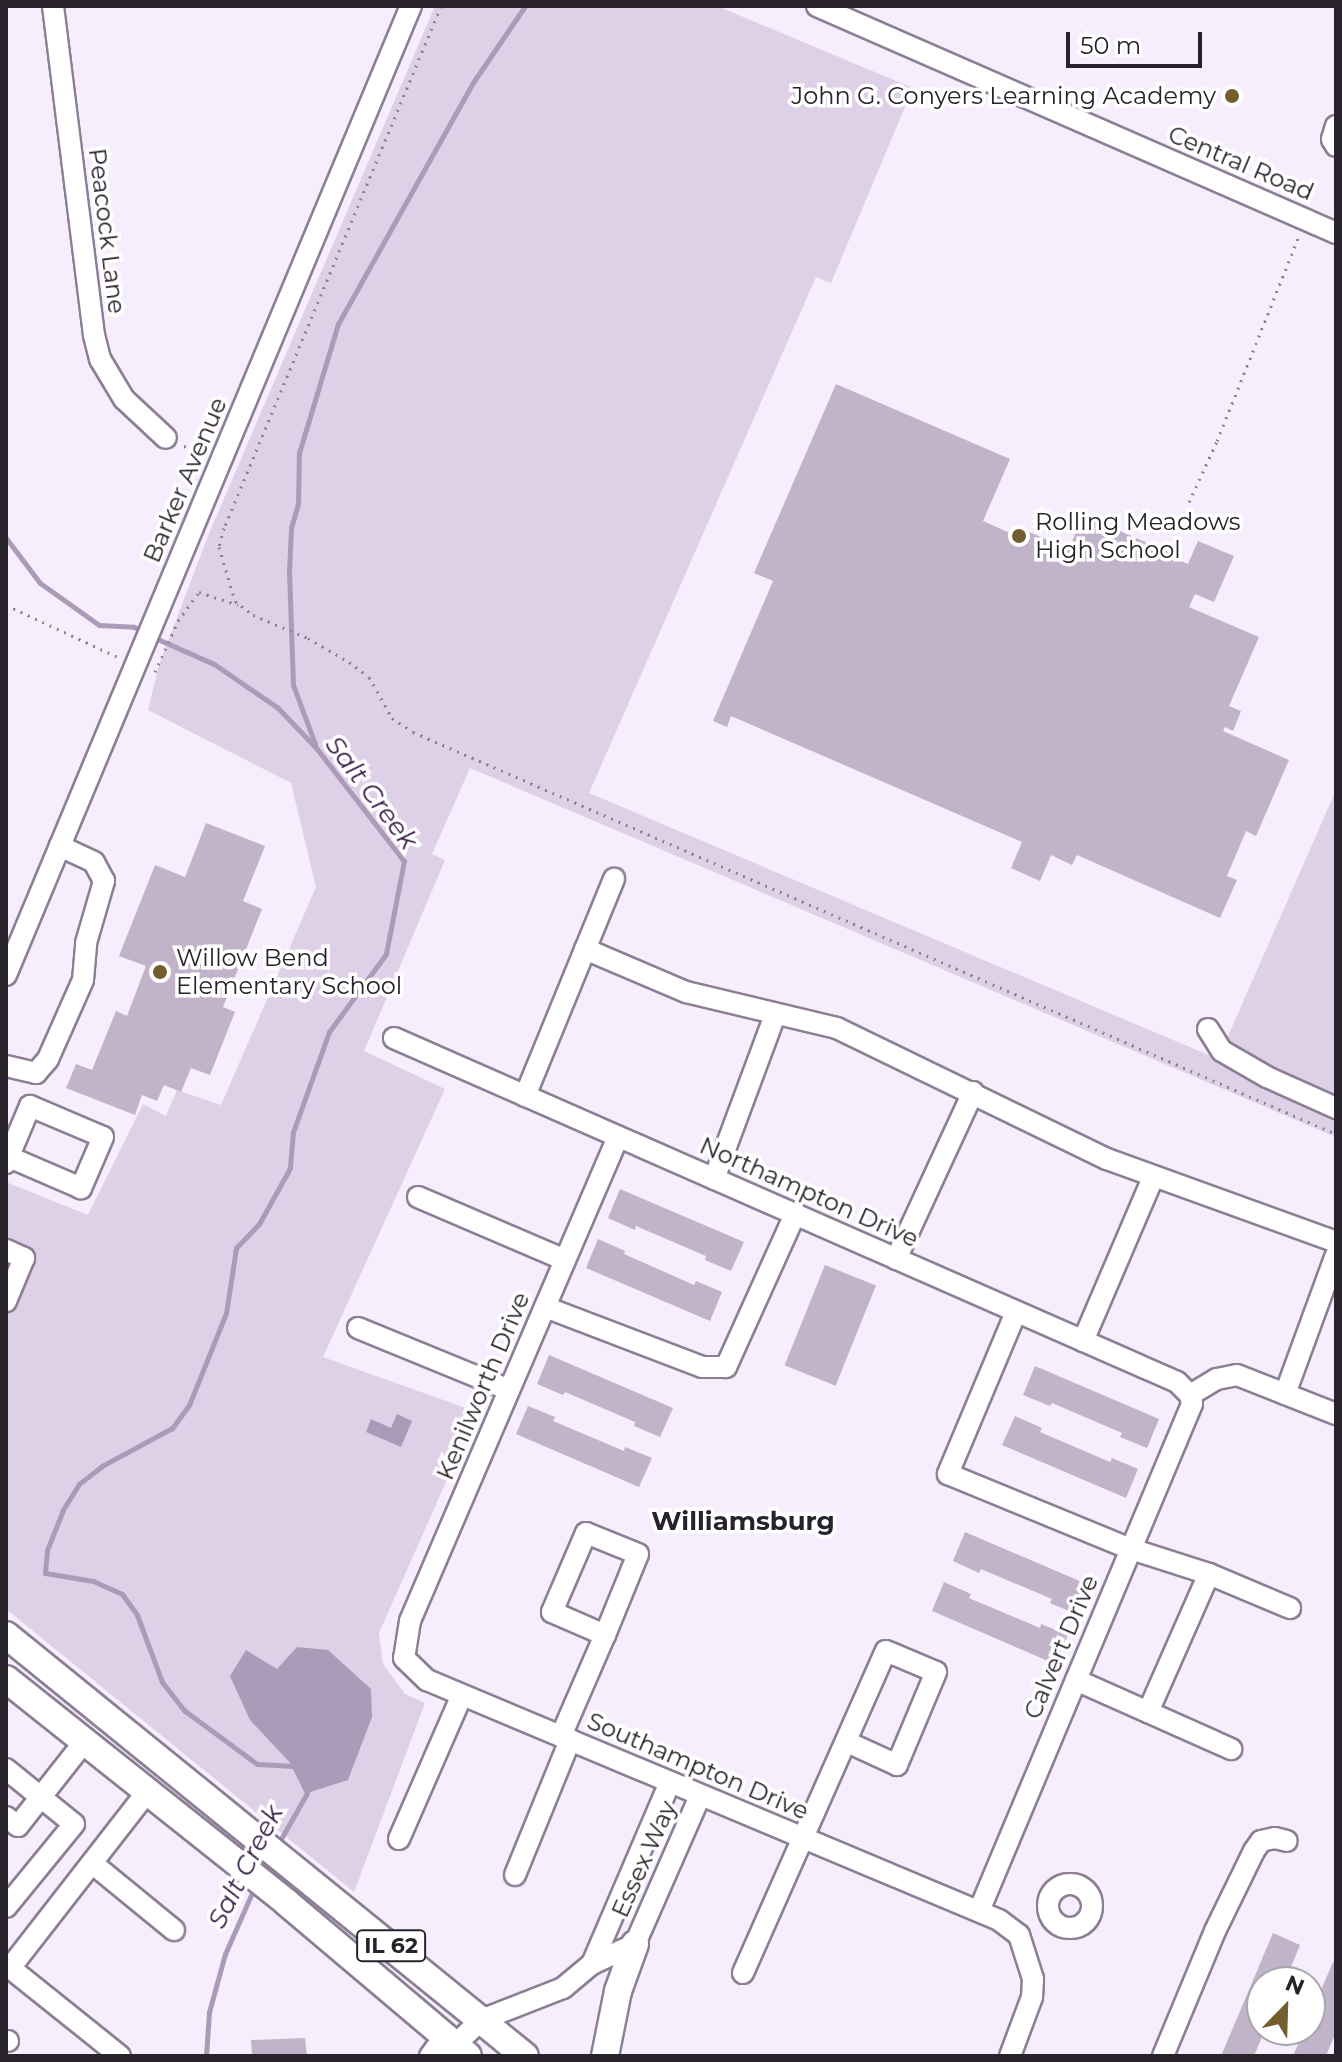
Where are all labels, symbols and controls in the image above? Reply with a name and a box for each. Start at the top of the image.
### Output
scale bar [1070,16,1206,66]
text: 50 m [1080,31,1141,60]
place label: John G. Conyers Learning Academy [791,82,1216,110]
marker: John G. Conyers Learning Academy [1223,87,1241,105]
street label: Central Road [1164,119,1318,207]
street label: Peacock Lane [83,147,131,315]
street label: Barker Avenue [137,393,233,567]
place label: Rolling Meadows High School [1035,508,1241,564]
marker: Rolling Meadows High School [1010,527,1028,545]
water label: Salt Creek [318,730,424,856]
place label: Willow Bend Elementary School [176,944,402,1000]
marker: Willow Bend Elementary School [151,963,169,981]
street label: Northampton Drive [695,1131,923,1253]
street label: Kenilworth Drive [430,1288,536,1484]
district label: Williamsburg [651,1506,835,1538]
street label: Calvert Drive [1018,1571,1104,1723]
street label: Southampton Drive [583,1706,813,1826]
street label: Essex Way [606,1796,682,1922]
water label: Salt Creek [202,1800,290,1934]
road number: IL 62 [355,1928,427,1964]
north arrow [1246,1966,1326,2046]
text: N [1281,1969,1308,2001]

